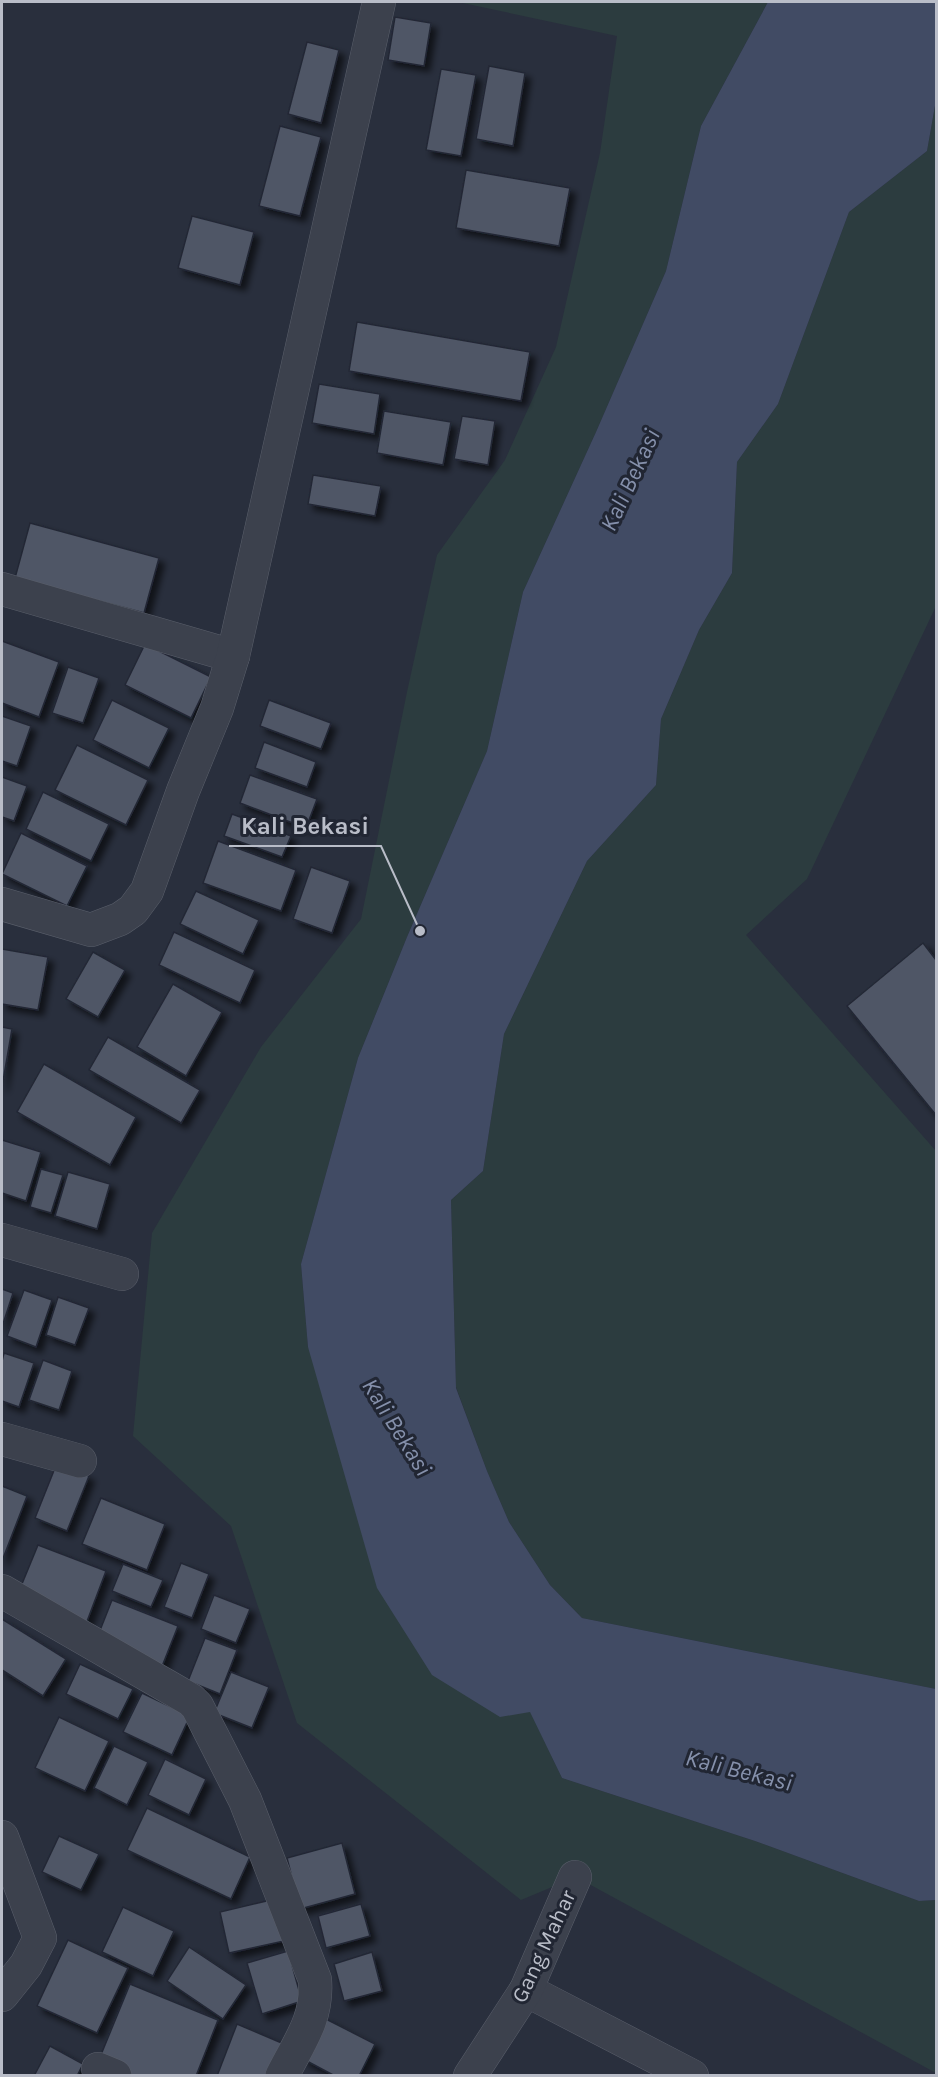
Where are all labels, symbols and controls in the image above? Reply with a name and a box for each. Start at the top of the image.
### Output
water label: Kali Bekasi [594,424,666,536]
callout: Kali Bekasi [229,804,381,846]
text: Kali Bekasi [241,812,369,840]
water label: Kali Bekasi [356,1373,438,1481]
water label: Kali Bekasi [682,1743,796,1797]
street label: Gang Mahar [506,1886,581,2007]

